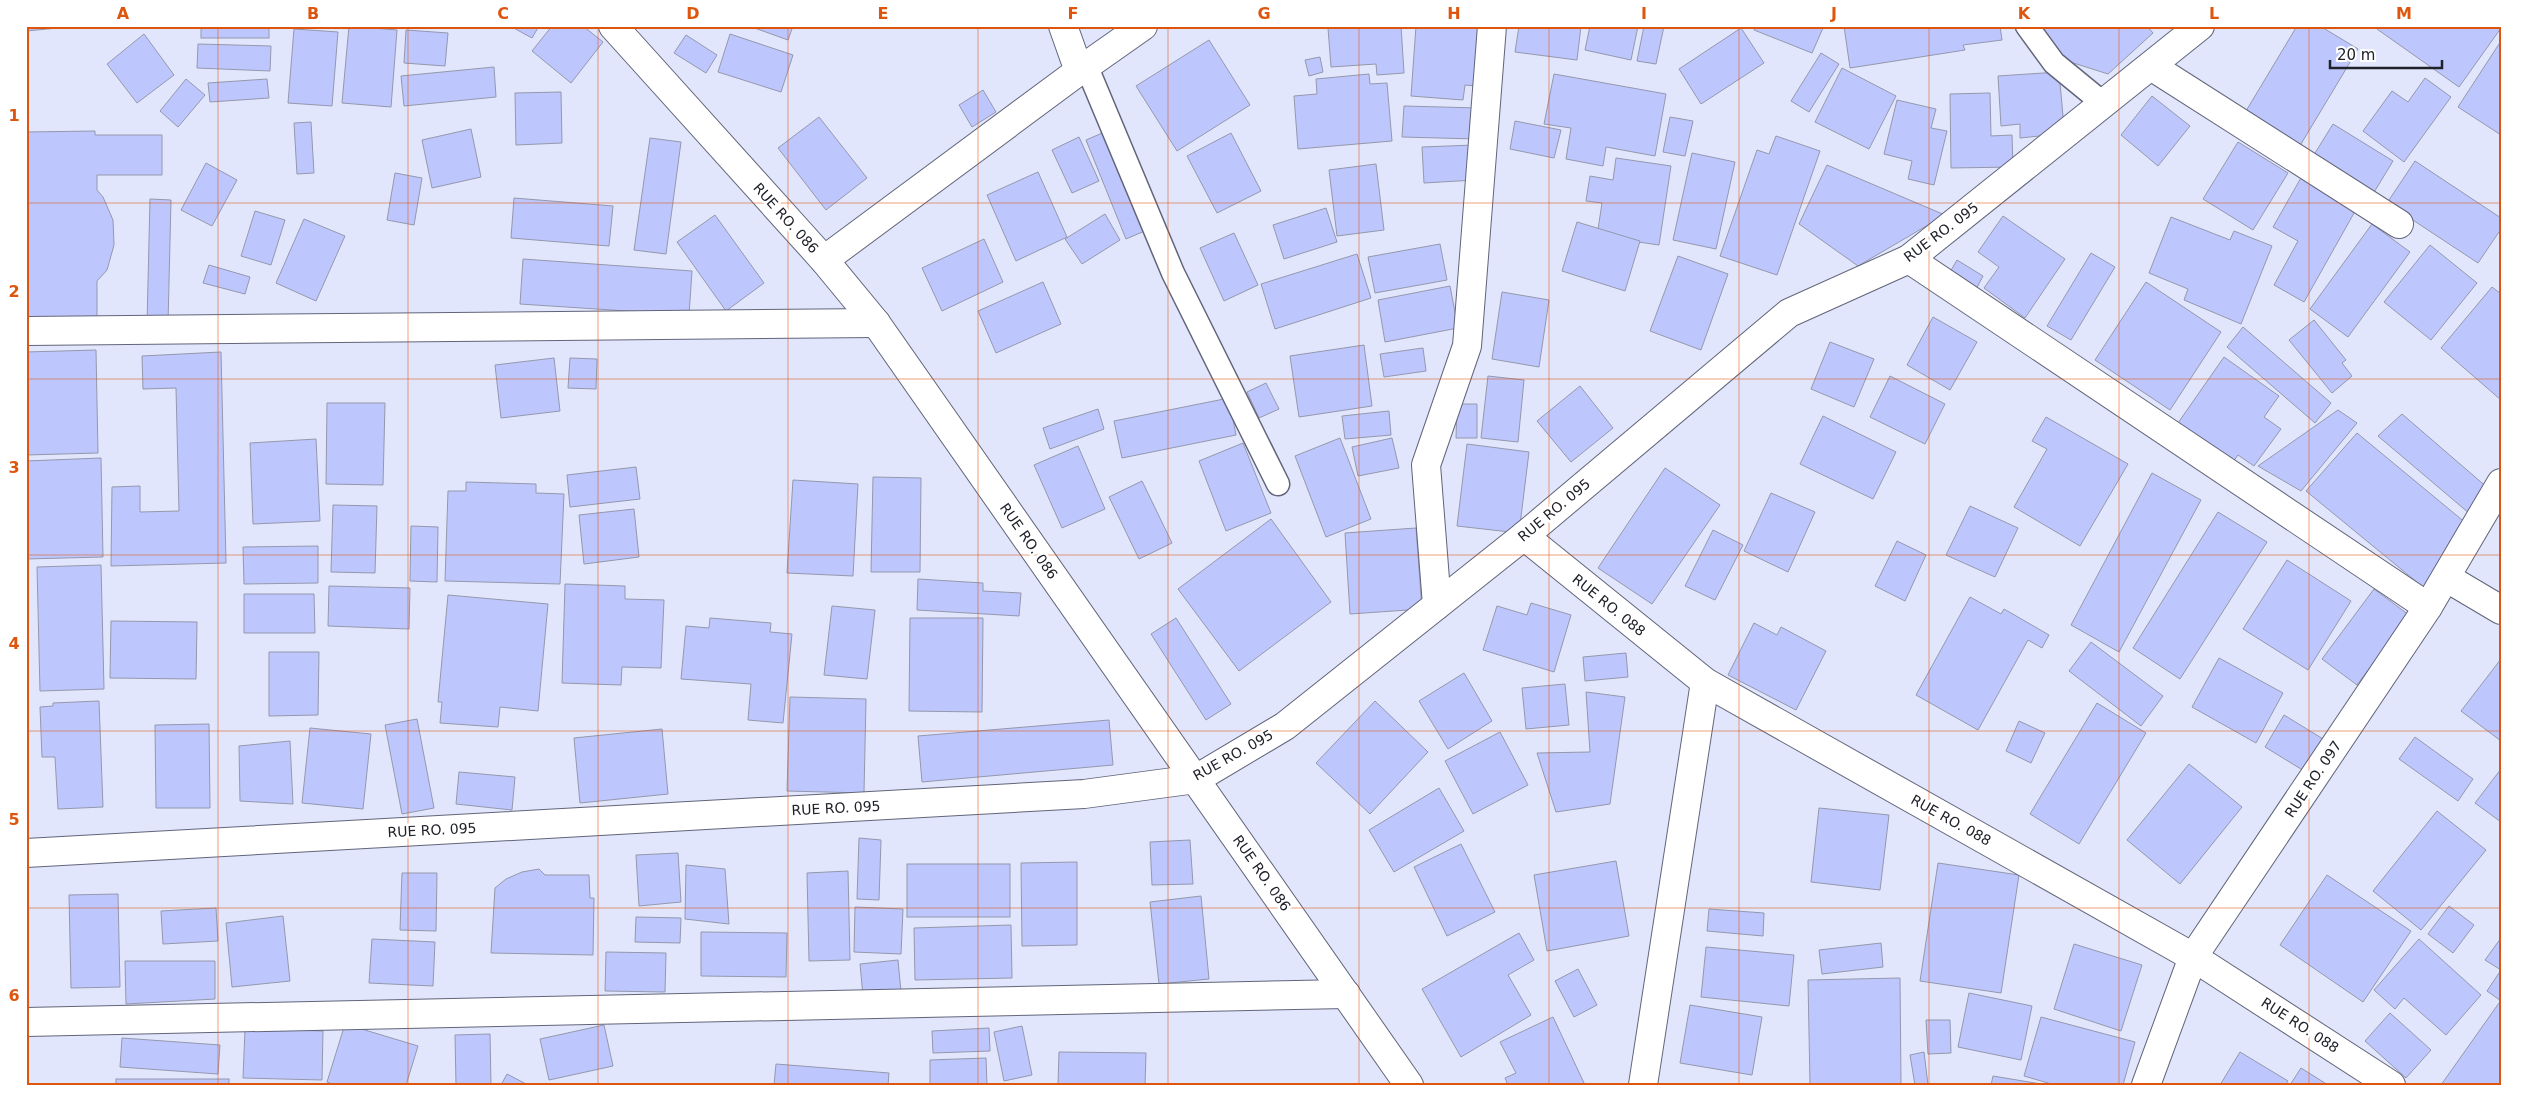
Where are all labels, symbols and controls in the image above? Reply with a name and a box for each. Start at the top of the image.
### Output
text: A [117,4,130,23]
text: B [307,4,319,23]
text: C [497,4,509,23]
text: D [686,4,700,23]
text: E [878,4,888,23]
text: F [1068,4,1078,23]
text: G [1257,4,1271,23]
text: H [1447,4,1461,23]
text: I [1641,4,1647,23]
text: J [1830,4,1837,23]
text: K [2018,4,2031,23]
text: L [2209,4,2219,23]
text: M [2396,4,2412,23]
scale bar [2330,38,2442,70]
text: 20 m [2337,46,2375,64]
text: 1 [8,106,20,125]
street label: RUE RO. 086 [750,180,822,257]
street label: RUE RO. 095 [1901,199,1981,265]
text: 2 [8,282,20,301]
text: 3 [8,458,20,477]
street label: RUE RO. 095 [1515,475,1593,545]
street label: RUE RO. 086 [997,500,1061,582]
street label: RUE RO. 088 [1569,571,1649,639]
text: 4 [8,634,20,653]
street label: RUE RO. 095 [1190,726,1276,784]
street label: RUE RO. 097 [2281,738,2345,820]
street label: RUE RO. 088 [1908,791,1994,849]
street label: RUE RO. 095 [791,798,881,818]
text: 5 [8,810,20,829]
street label: RUE RO. 095 [387,820,477,840]
street label: RUE RO. 086 [1230,832,1294,914]
text: 6 [8,986,20,1005]
street label: RUE RO. 088 [2258,994,2342,1056]

